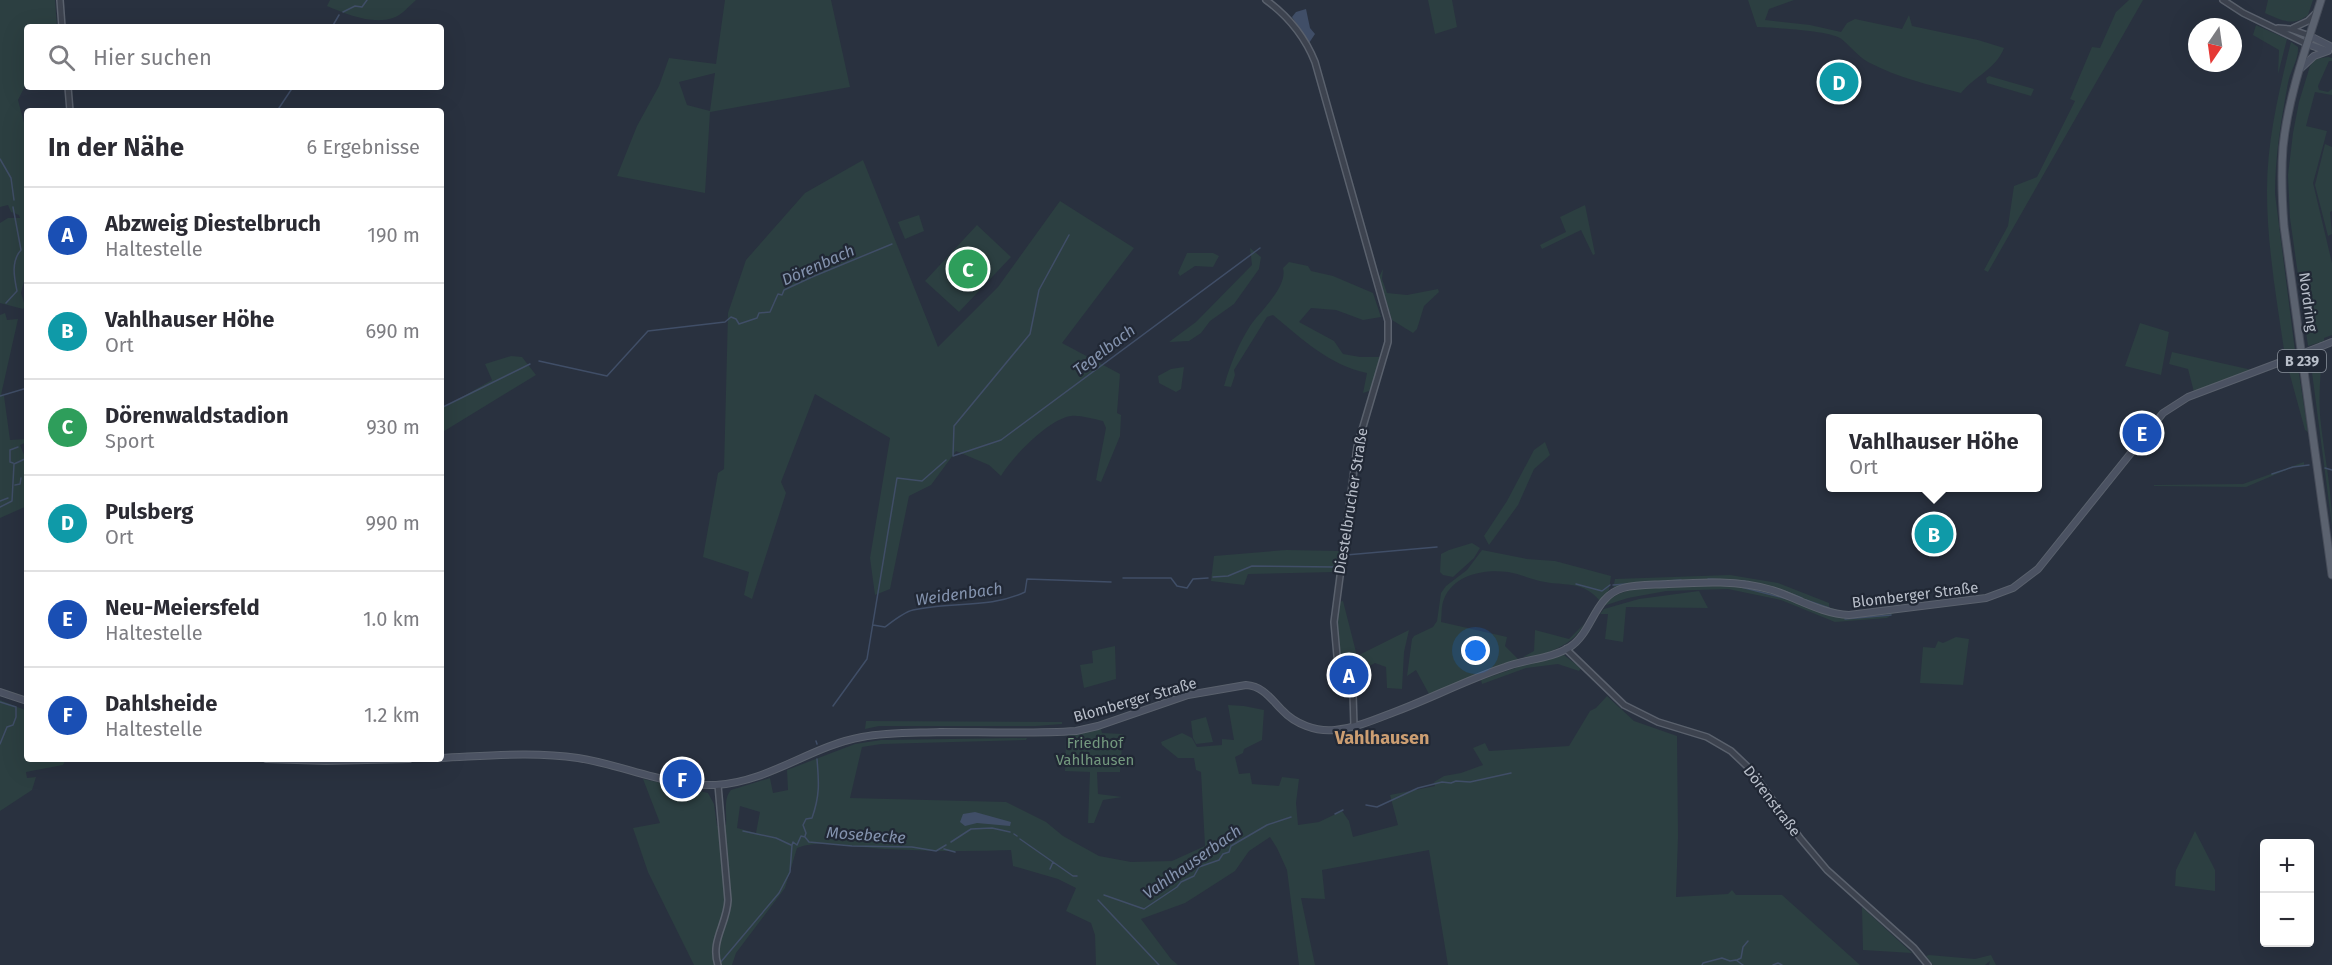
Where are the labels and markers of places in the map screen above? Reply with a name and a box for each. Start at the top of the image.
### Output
pin: D [1820,60,1858,104]
pin: C [948,246,988,292]
pin: E [2122,410,2162,456]
pin: B [1914,512,1954,556]
pin: A [1330,652,1368,698]
pin: F [662,756,702,802]

